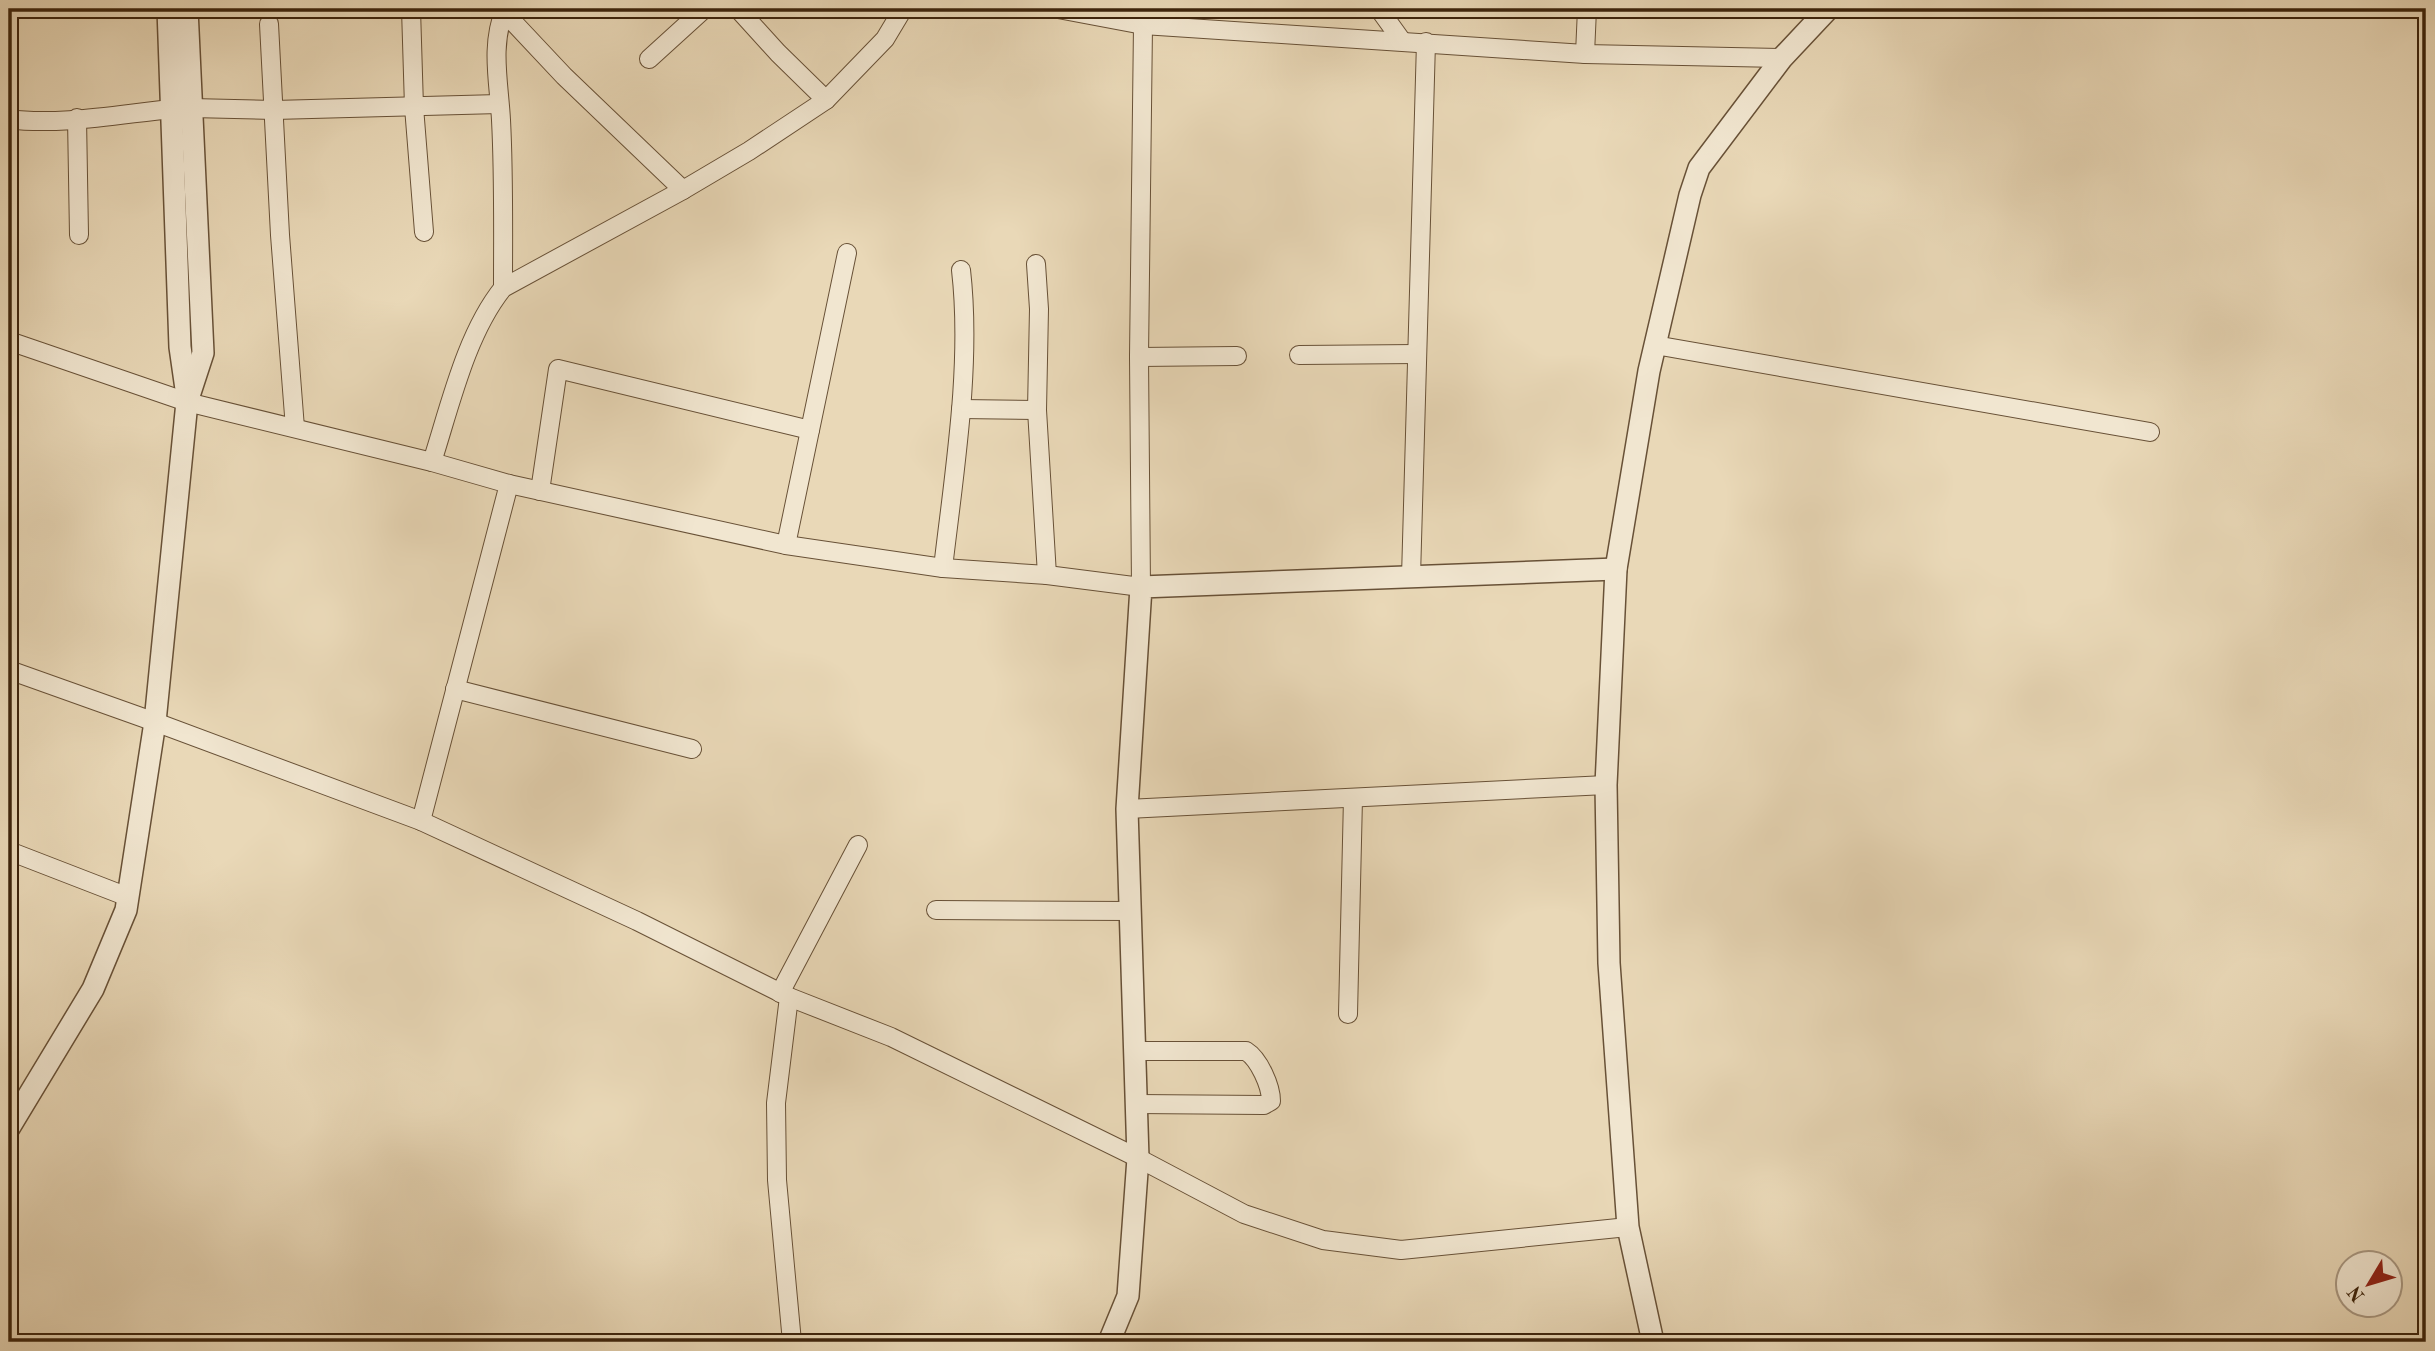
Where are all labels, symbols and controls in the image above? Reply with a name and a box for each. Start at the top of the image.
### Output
north arrow [2334,1250,2404,1320]
text: N [2345,1281,2370,1305]

